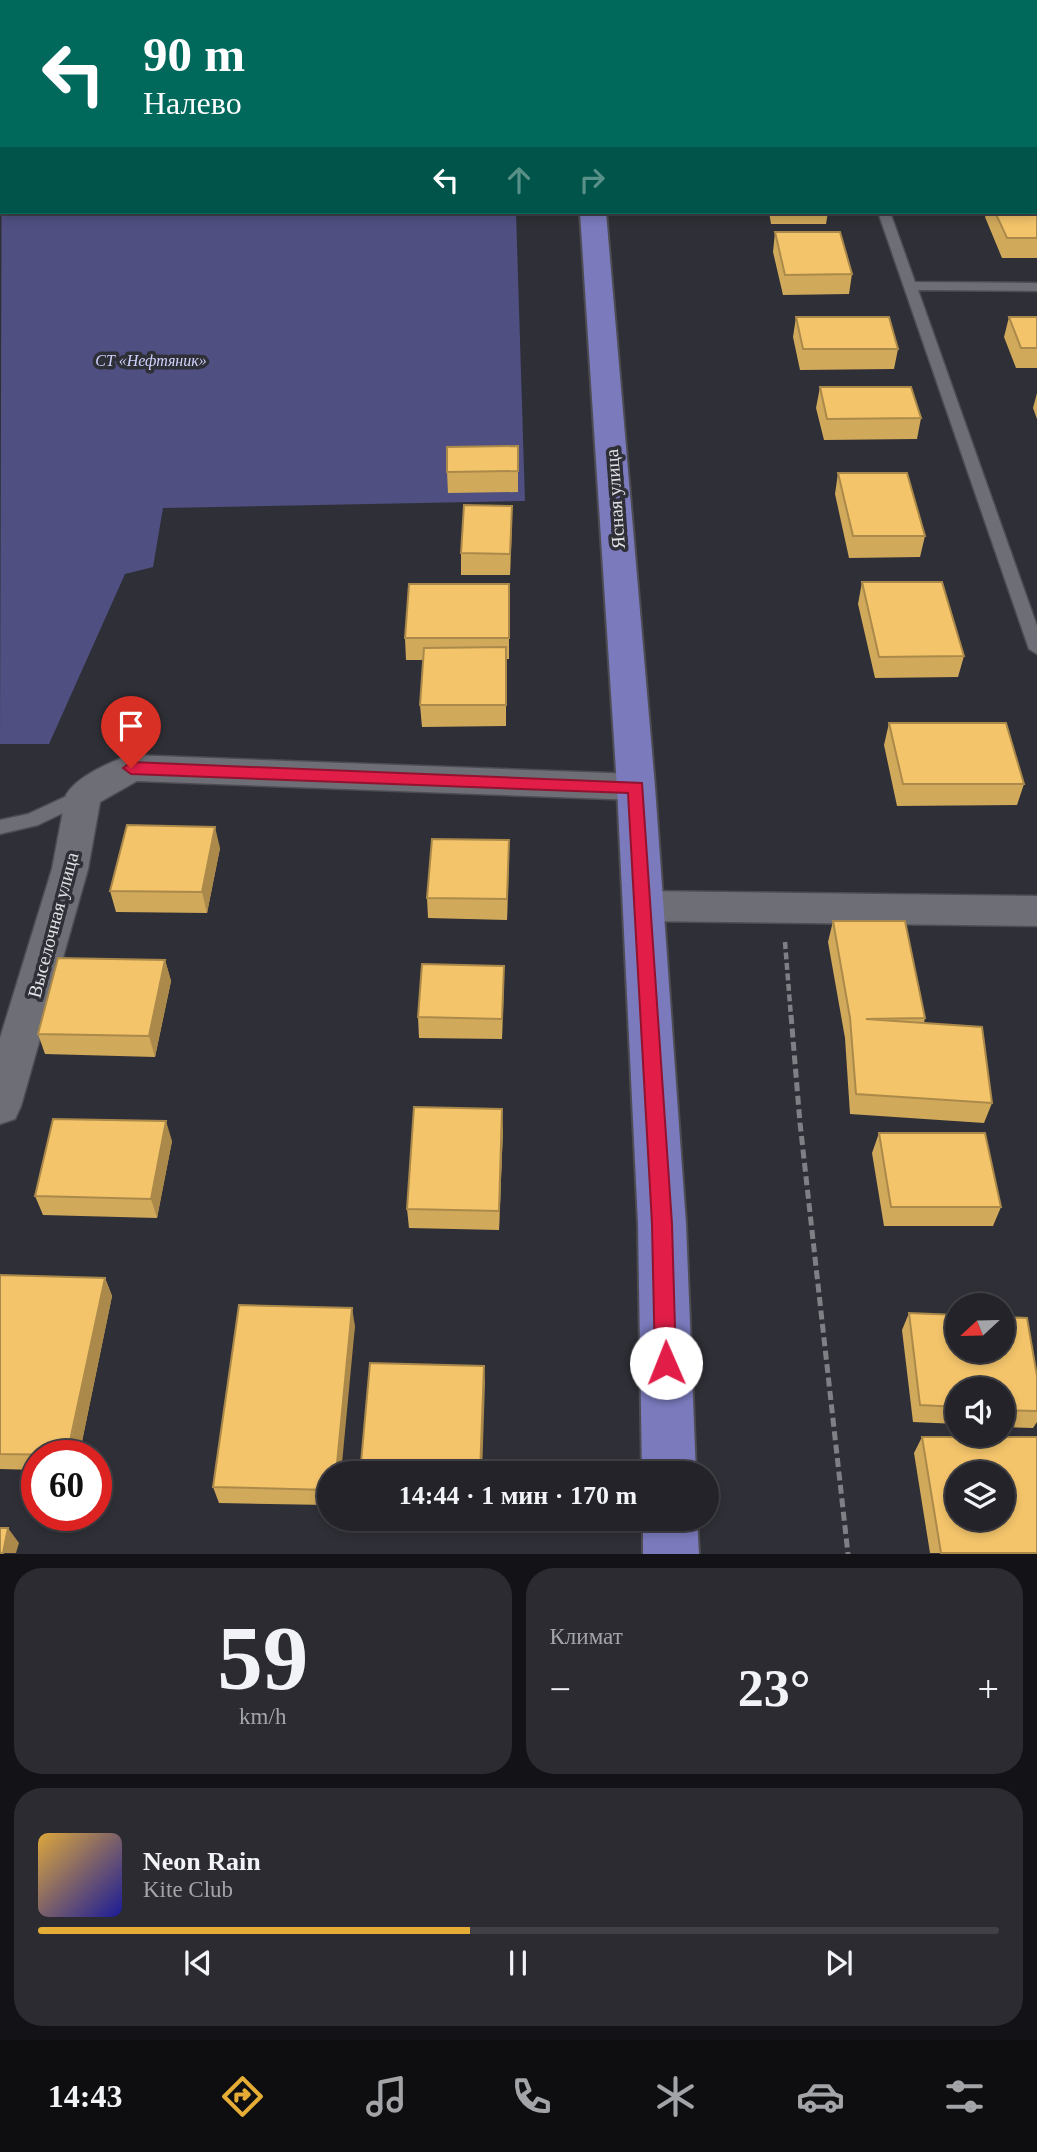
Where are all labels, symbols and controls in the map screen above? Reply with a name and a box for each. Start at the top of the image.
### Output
text: 90 m [143,27,245,82]
icon: left [28,28,119,119]
text: Налево [143,85,242,121]
icon: left [427,161,465,199]
icon: ahead [500,161,538,199]
icon: right [573,161,611,199]
park label: СТ «Нефтяник» [95,352,207,370]
street label: Ясная улица [601,448,629,550]
pin [101,696,161,768]
icon: arrive [112,707,150,745]
street label: Выселочная улица [23,849,83,1000]
north arrow [945,1293,1015,1363]
map controls [945,1293,1015,1531]
position arrow [629,1326,703,1400]
button: sound [945,1377,1015,1447]
speed limit sign: 60 [21,1440,112,1531]
button: layers [945,1461,1015,1531]
text: 14:44 · 1 мин · 170 m [399,1481,637,1510]
text: 59 [217,1608,308,1709]
text: Климат [550,1624,623,1649]
text: 23° [738,1660,811,1717]
text: − [550,1668,571,1710]
text: + [978,1668,999,1710]
text: km/h [239,1704,286,1729]
text: Neon Rain [143,1847,261,1876]
text: Kite Club [143,1877,233,1902]
icon: previous [179,1944,217,1982]
icon: pause [499,1944,537,1982]
icon: next [820,1944,858,1982]
icon: directions [218,2072,267,2121]
icon: music [362,2072,411,2121]
icon: phone [507,2072,556,2121]
icon: climate [651,2072,700,2121]
icon: car [796,2072,845,2121]
icon: filters [940,2072,989,2121]
text: 14:43 [48,2078,122,2114]

